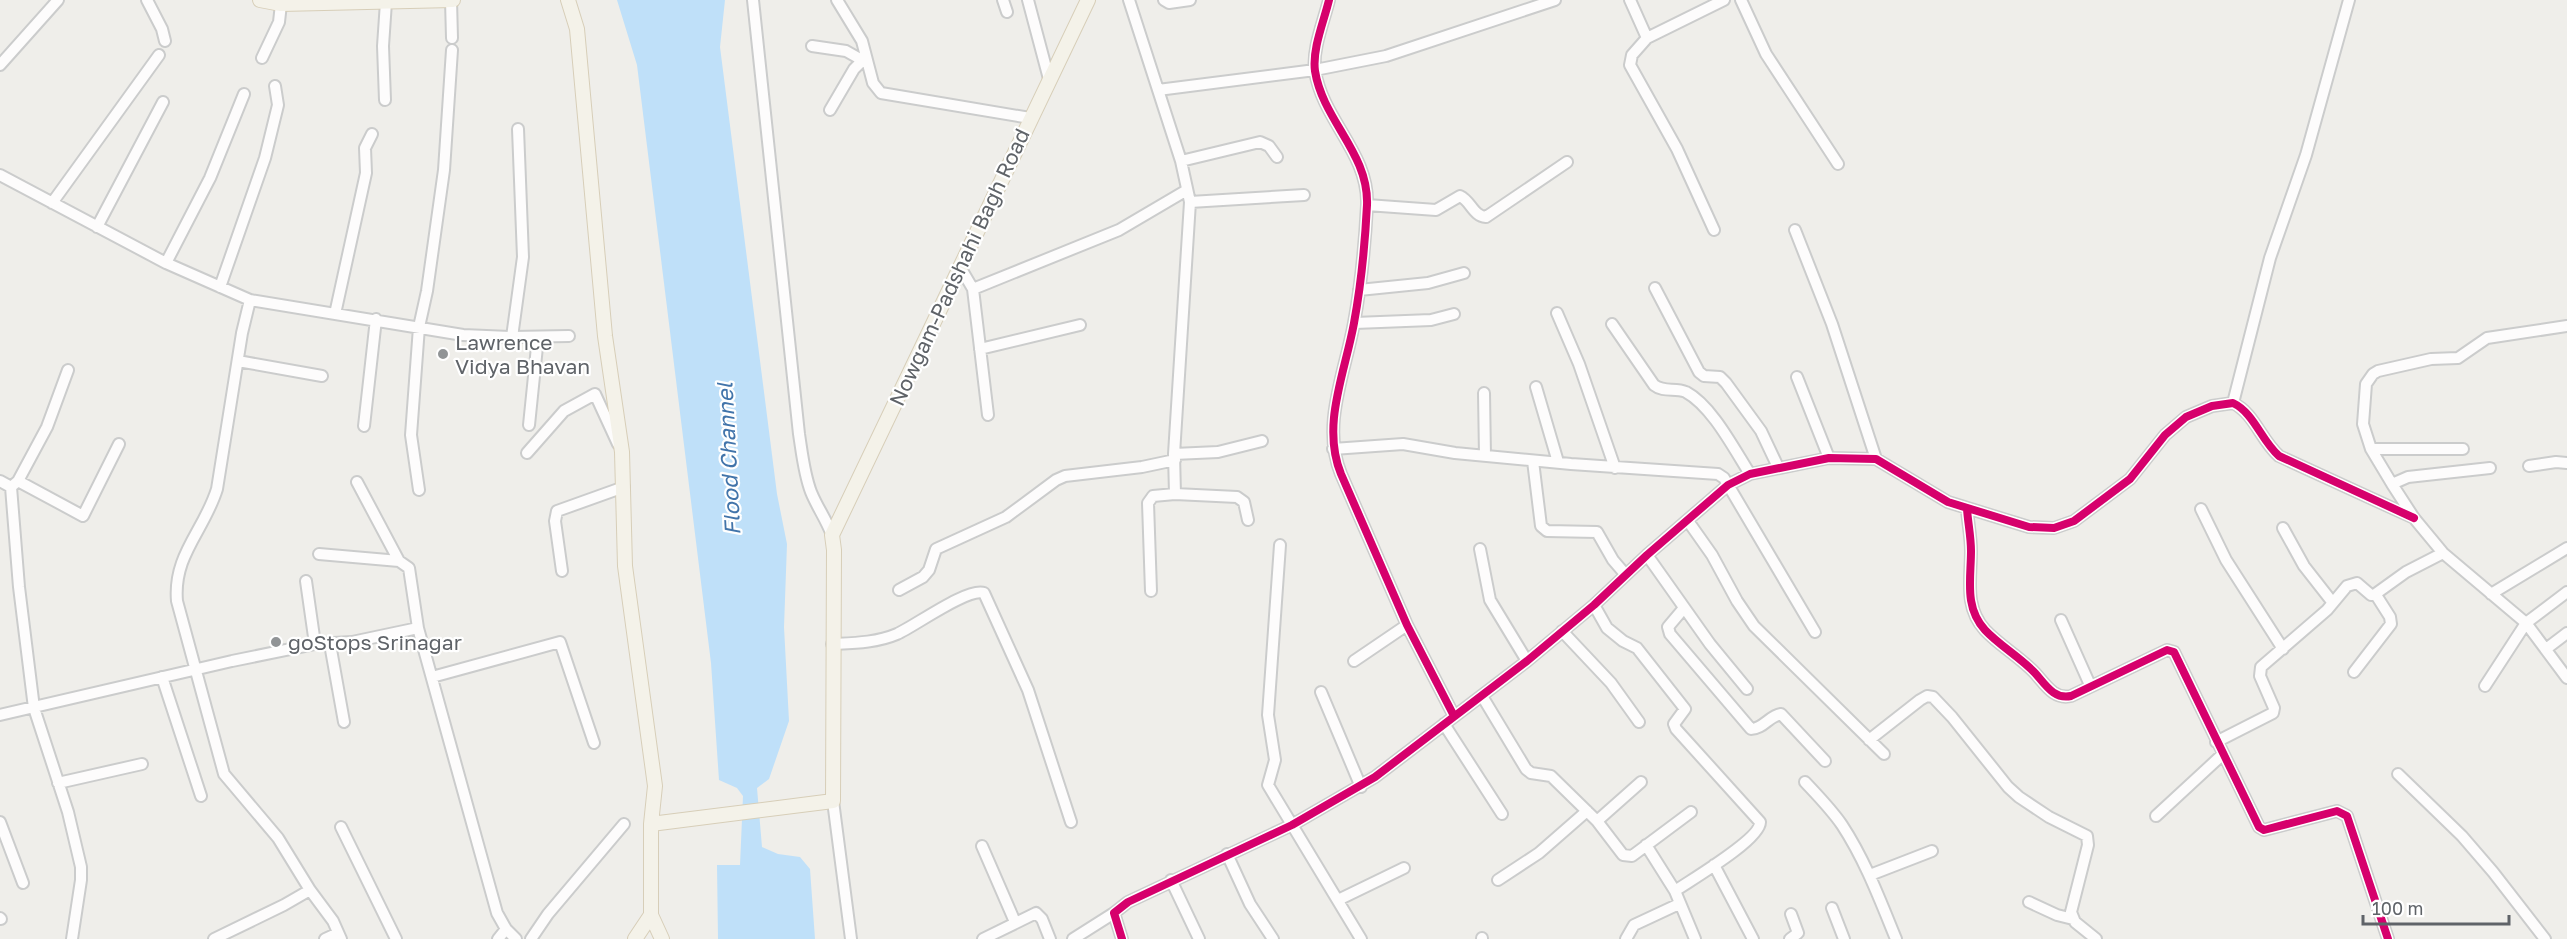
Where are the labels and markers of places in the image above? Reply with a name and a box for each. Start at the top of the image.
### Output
place label: Lawrence Vidya Bhavan [455,329,590,379]
marker: Lawrence Vidya Bhavan [436,347,450,361]
place label: goStops Srinagar [288,629,462,655]
marker: goStops Srinagar [269,635,283,649]

